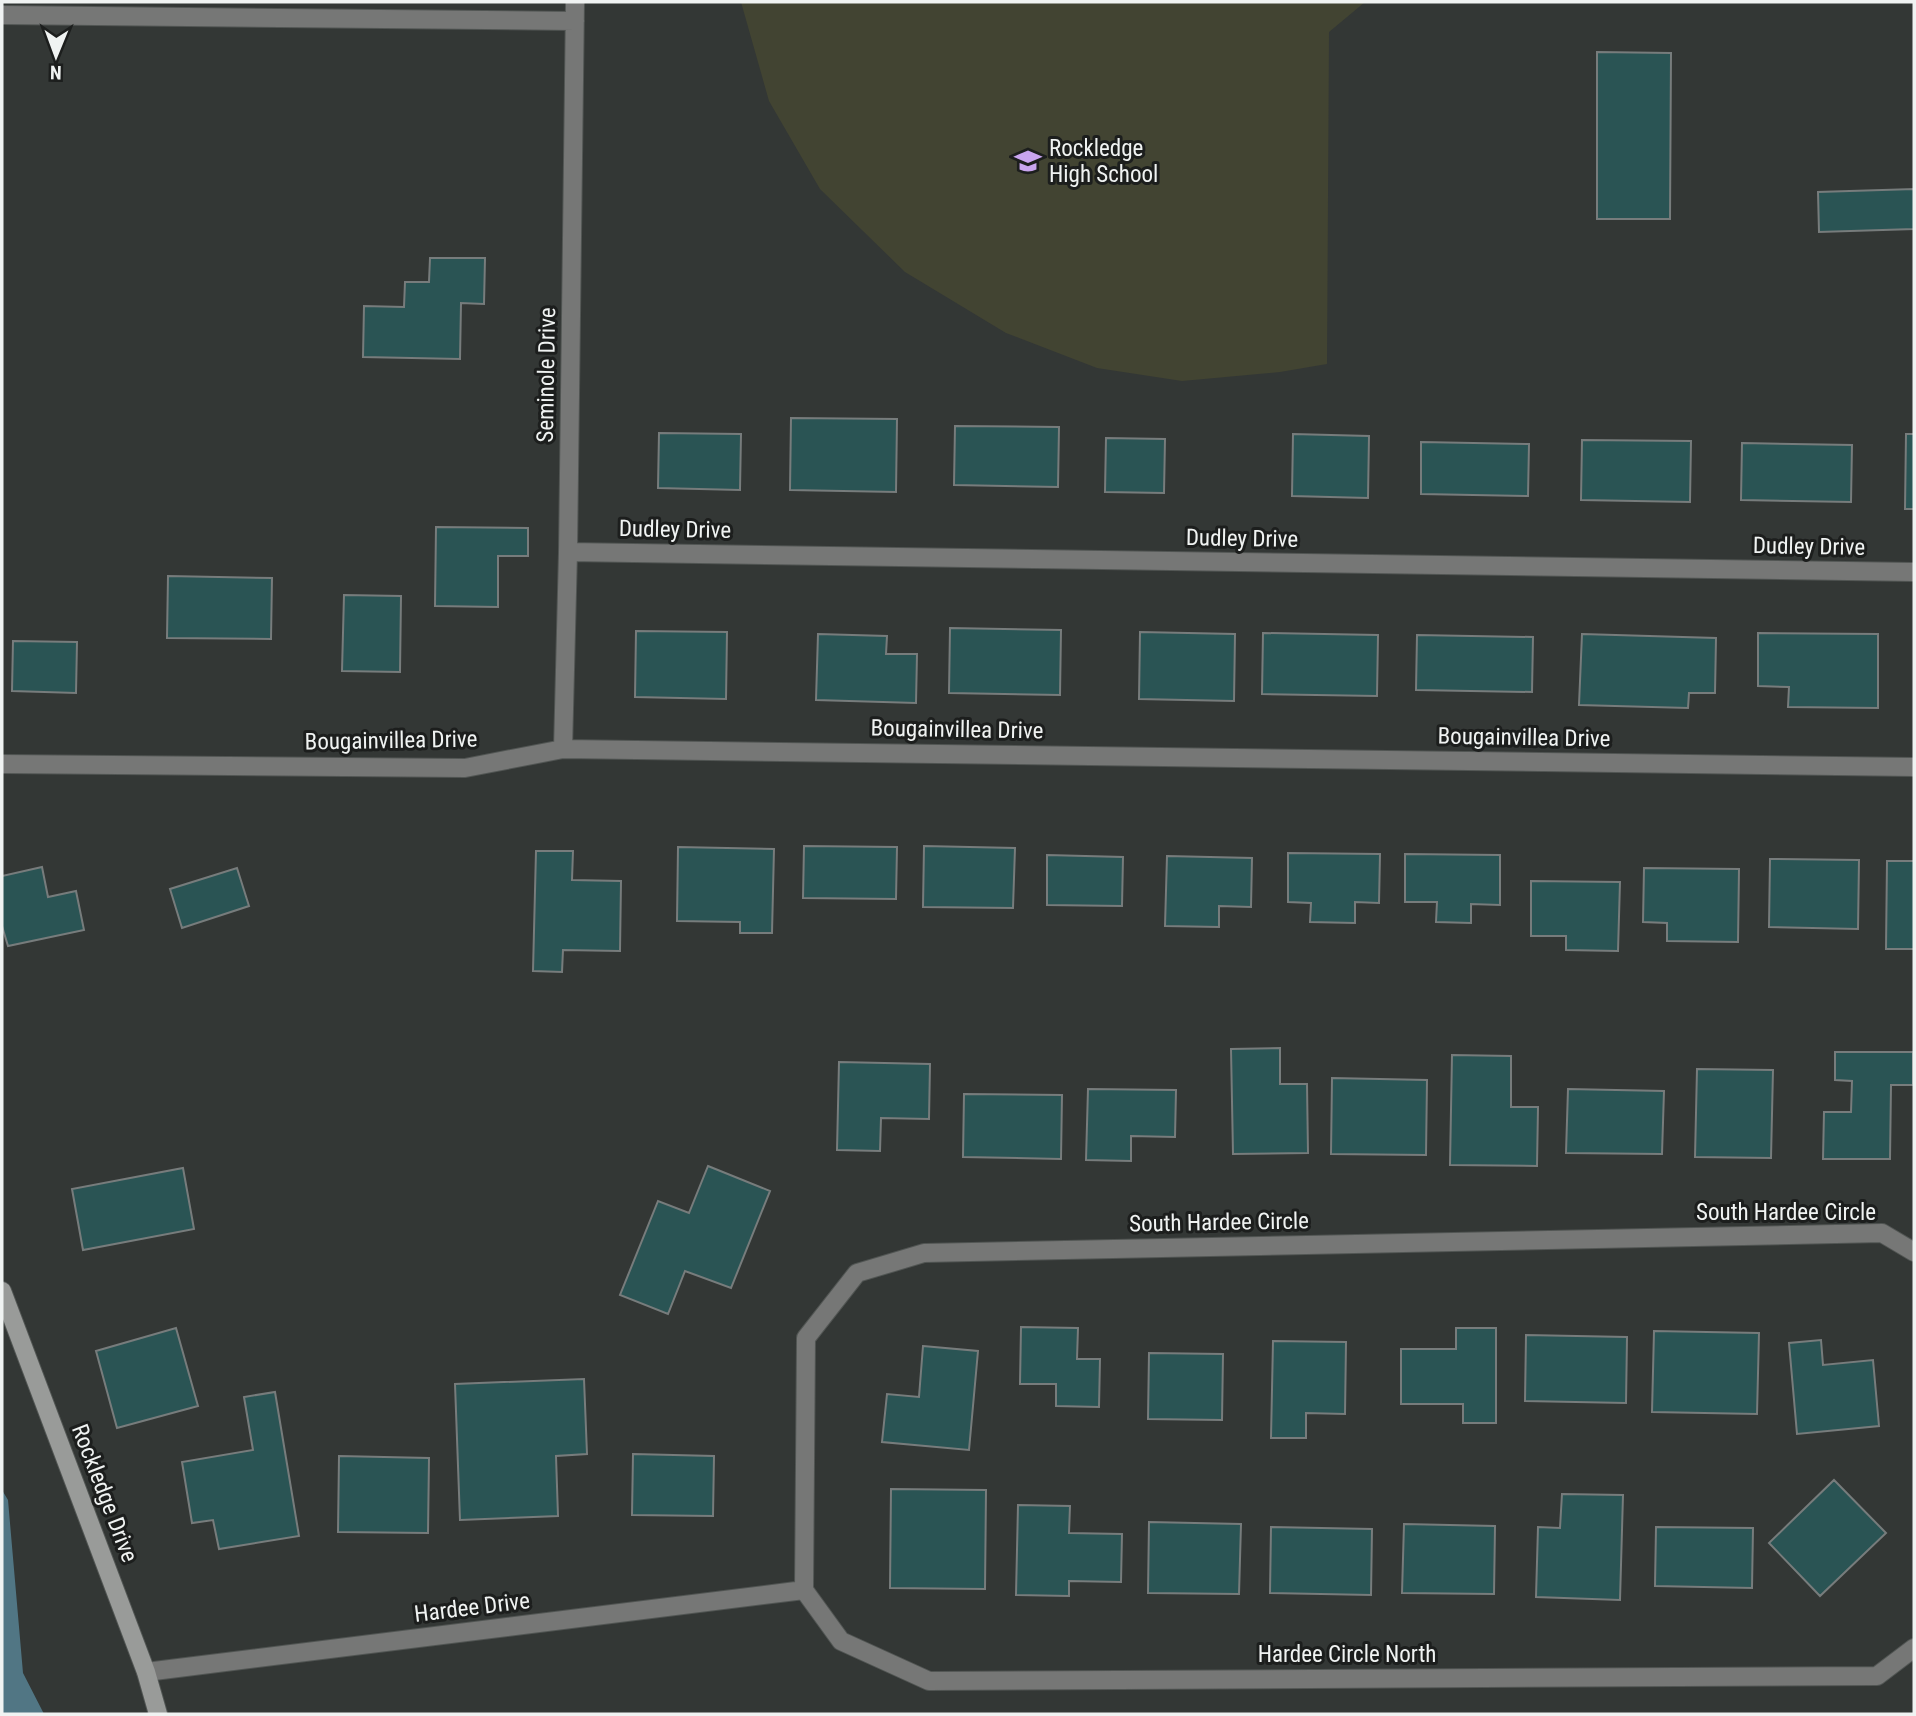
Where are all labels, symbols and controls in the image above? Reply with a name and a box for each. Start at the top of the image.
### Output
north arrow [21,21,91,91]
text: N [50,61,62,84]
place label: Rockledge High School [1049,135,1158,188]
school or university icon: Rockledge High School [1013,146,1043,176]
street label: Seminole Drive [532,307,561,443]
street label: Dudley Drive [619,515,731,544]
street label: Dudley Drive [1186,524,1298,553]
street label: Dudley Drive [1753,532,1865,561]
street label: Bougainvillea Drive [870,714,1044,745]
street label: Bougainvillea Drive [1437,722,1611,753]
street label: Bougainvillea Drive [304,725,478,756]
street label: South Hardee Circle [1696,1199,1876,1226]
street label: South Hardee Circle [1129,1207,1309,1238]
street label: Rockledge Drive [66,1420,143,1566]
street label: Hardee Drive [413,1587,531,1628]
street label: Hardee Circle North [1258,1641,1436,1668]

